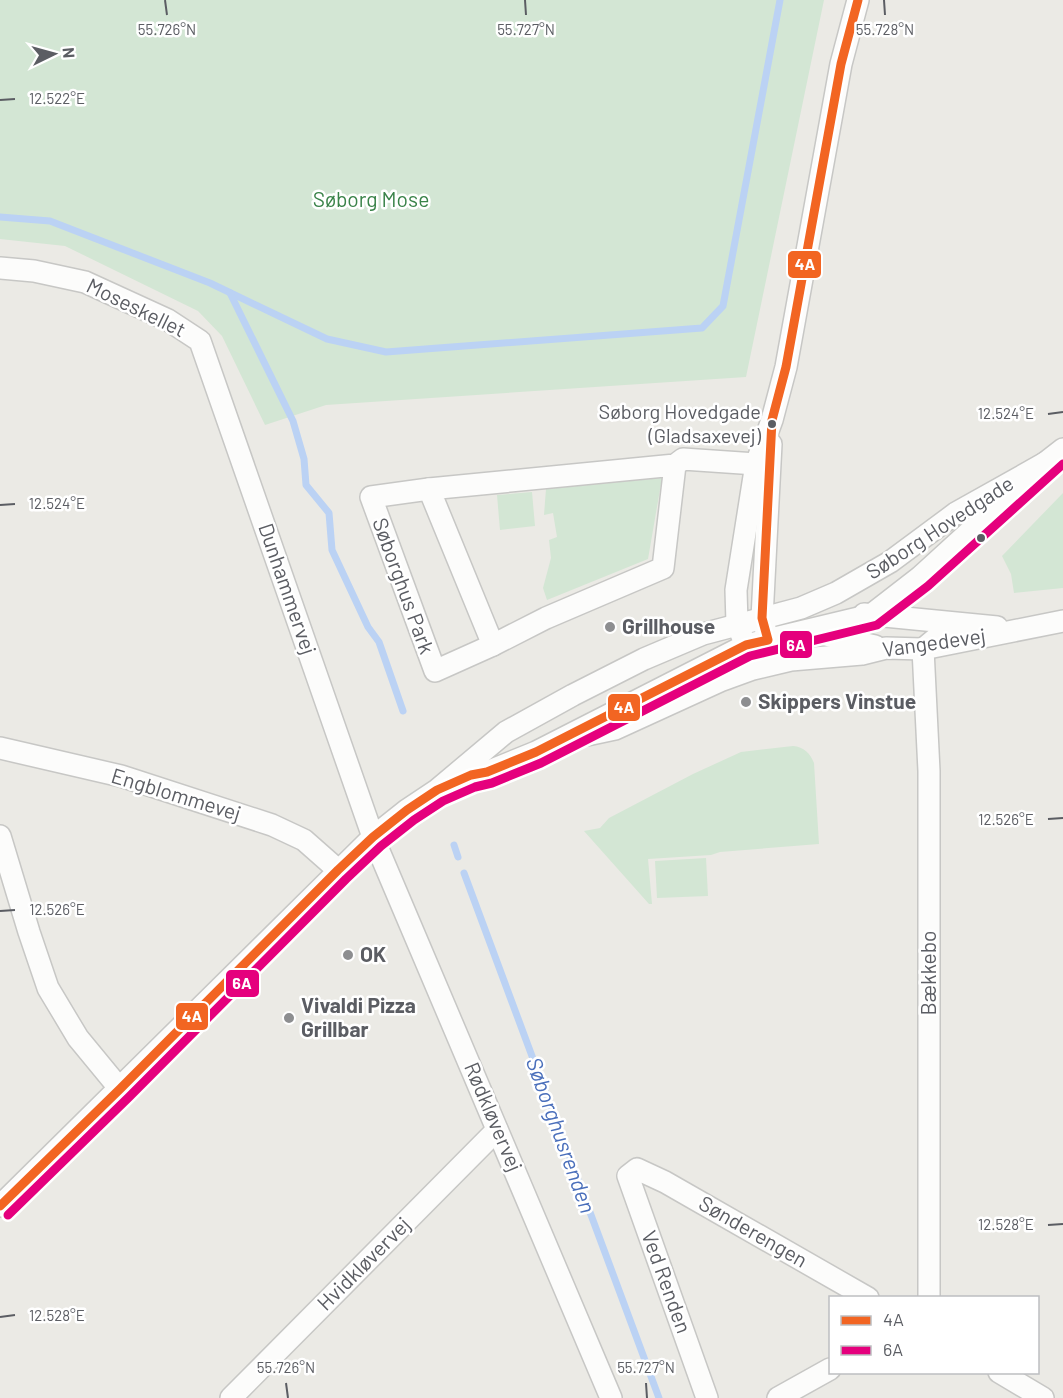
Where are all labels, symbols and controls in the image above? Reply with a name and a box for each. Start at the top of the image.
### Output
text: 55.726°N [138,20,196,38]
text: 55.727°N [497,20,555,38]
text: 55.728°N [856,20,914,38]
north arrow [24,24,84,84]
text: N [60,47,79,59]
text: 12.522°E [29,89,85,107]
park label: Søborg Mose [313,186,429,211]
line badge: 4A [787,250,822,279]
text: 4A [795,254,815,273]
street label: Moseskellet [83,272,190,341]
place label: Søborg Hovedgade (Gladsaxevej) [599,399,762,447]
text: 12.524°E [978,404,1034,422]
marker: Søborg Hovedgade (Gladsaxevej) [766,418,778,430]
street label: Søborg Hovedgade [861,470,1018,584]
text: 12.524°E [29,494,85,512]
street label: Søborghus Park [368,514,441,657]
street label: Dunhammervej [254,520,323,657]
unlabelled marker [975,532,987,544]
place label: Grillhouse [622,613,715,638]
marker: Grillhouse [603,620,617,634]
street label: Vangedevej [880,622,987,661]
line badge: 6A [779,630,813,659]
text: 6A [786,635,806,654]
place label: Skippers Vinstue [758,688,916,713]
line badge: 4A [607,693,641,722]
marker: Skippers Vinstue [739,695,753,709]
text: 4A [614,697,634,716]
street label: Engblommevej [108,762,244,825]
text: 12.526°E [978,810,1034,828]
text: 12.526°E [29,900,85,918]
street label: Bækkebo [915,930,940,1016]
place label: OK [360,941,386,966]
marker: OK [341,948,355,962]
line badge: 6A [225,969,260,998]
text: 6A [232,973,252,992]
place label: Vivaldi Pizza Grillbar [301,992,416,1041]
line badge: 4A [175,1002,209,1031]
text: 4A [182,1006,202,1025]
marker: Vivaldi Pizza Grillbar [282,1011,296,1025]
water label: Søborghusrenden [522,1053,602,1216]
street label: Rødkløvervej [460,1058,529,1175]
street label: Sønderengen [695,1190,812,1272]
street label: Hvidkløvervej [311,1211,415,1315]
text: 12.528°E [978,1215,1034,1233]
street label: Ved Renden [637,1227,698,1336]
legend [829,1296,1039,1374]
text: 12.528°E [29,1306,85,1324]
text: 4A [883,1308,904,1330]
text: 6A [883,1338,903,1360]
text: 55.726°N [257,1358,315,1376]
text: 55.727°N [617,1358,675,1376]

